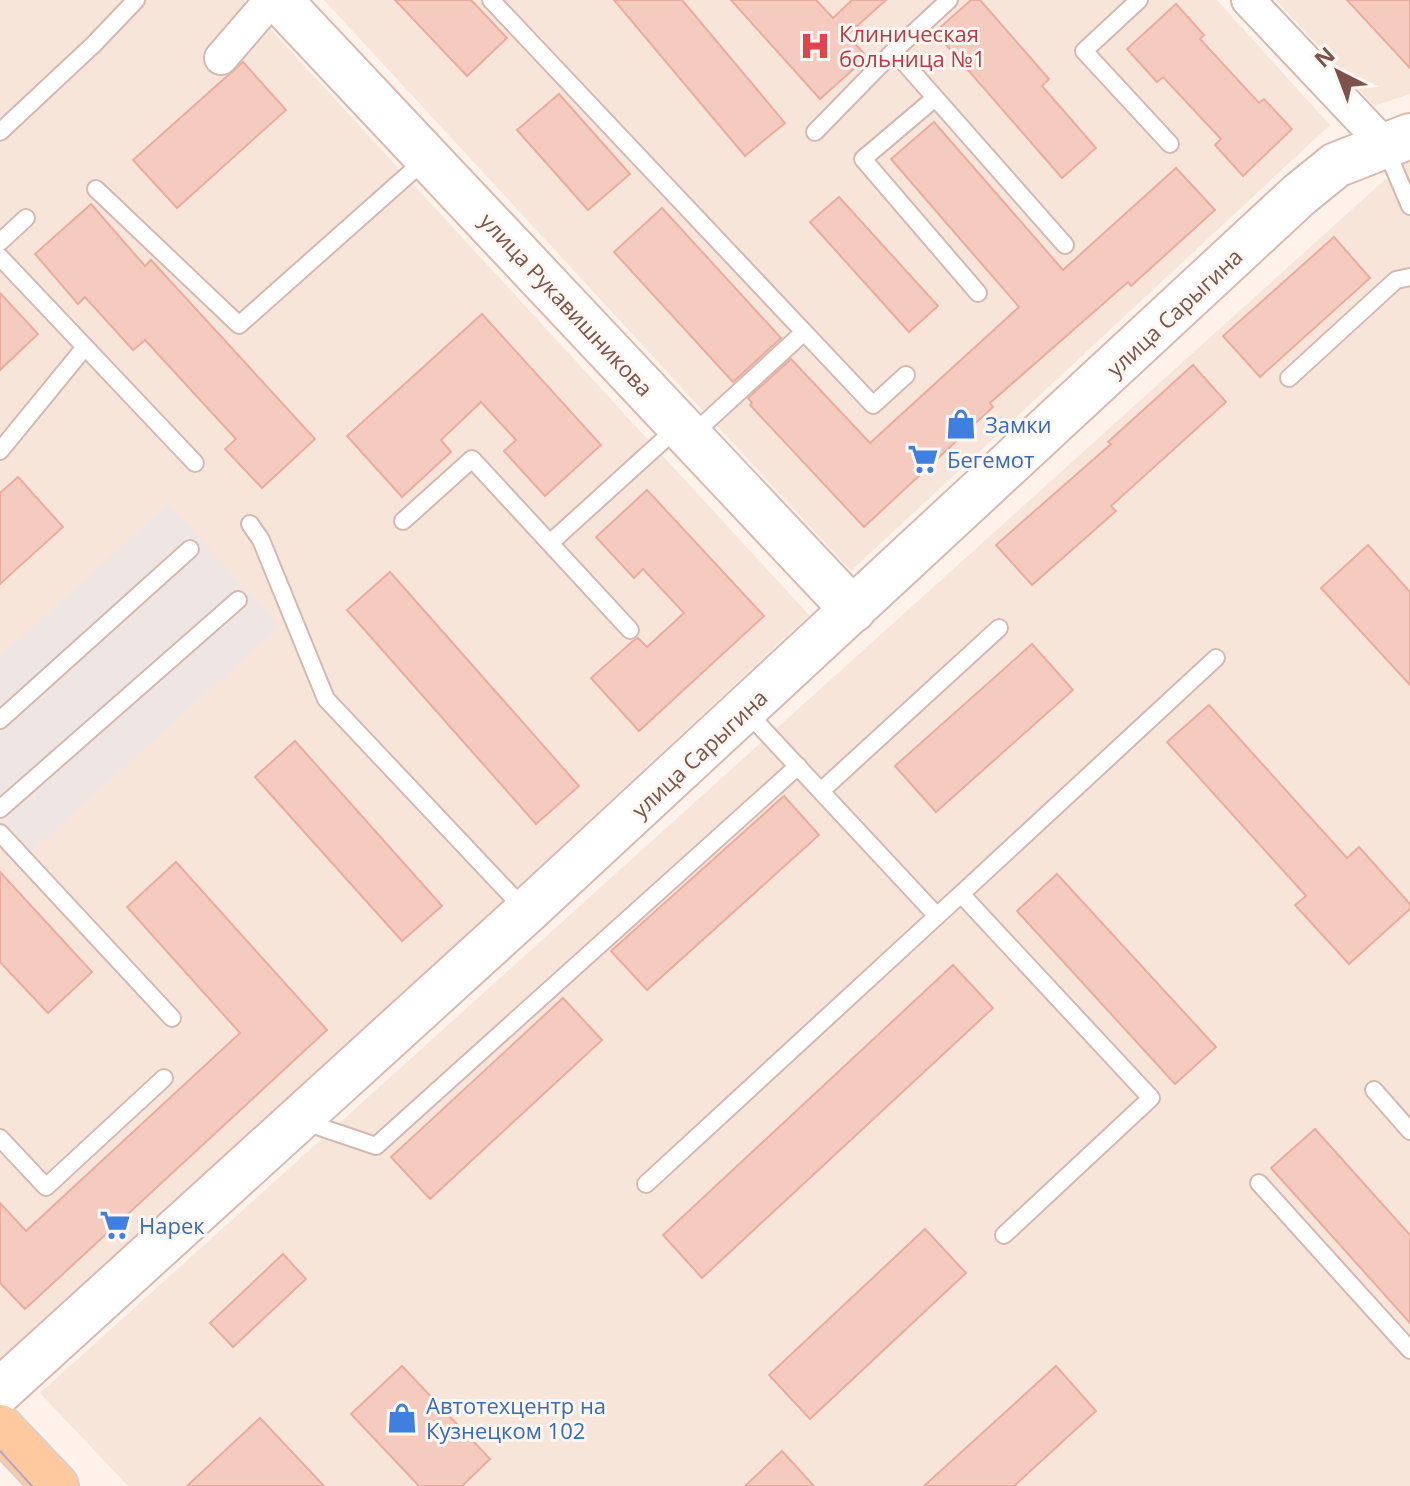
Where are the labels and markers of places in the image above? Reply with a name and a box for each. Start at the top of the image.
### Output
place label: Клиническая больница №1 [839,18,986,73]
hospital icon: Клиническая больница №1 [798,29,832,63]
shop icon: Замки [944,407,978,441]
place label: Замки [985,409,1052,439]
supermarket icon: Бегемот [906,442,940,476]
place label: Бегемот [947,444,1034,474]
supermarket icon: Нарек [98,1208,132,1242]
place label: Нарек [139,1210,205,1240]
place label: Автотехцентр на Кузнецком 102 [426,1390,606,1445]
shop icon: Автотехцентр на Кузнецком 102 [385,1401,419,1435]

